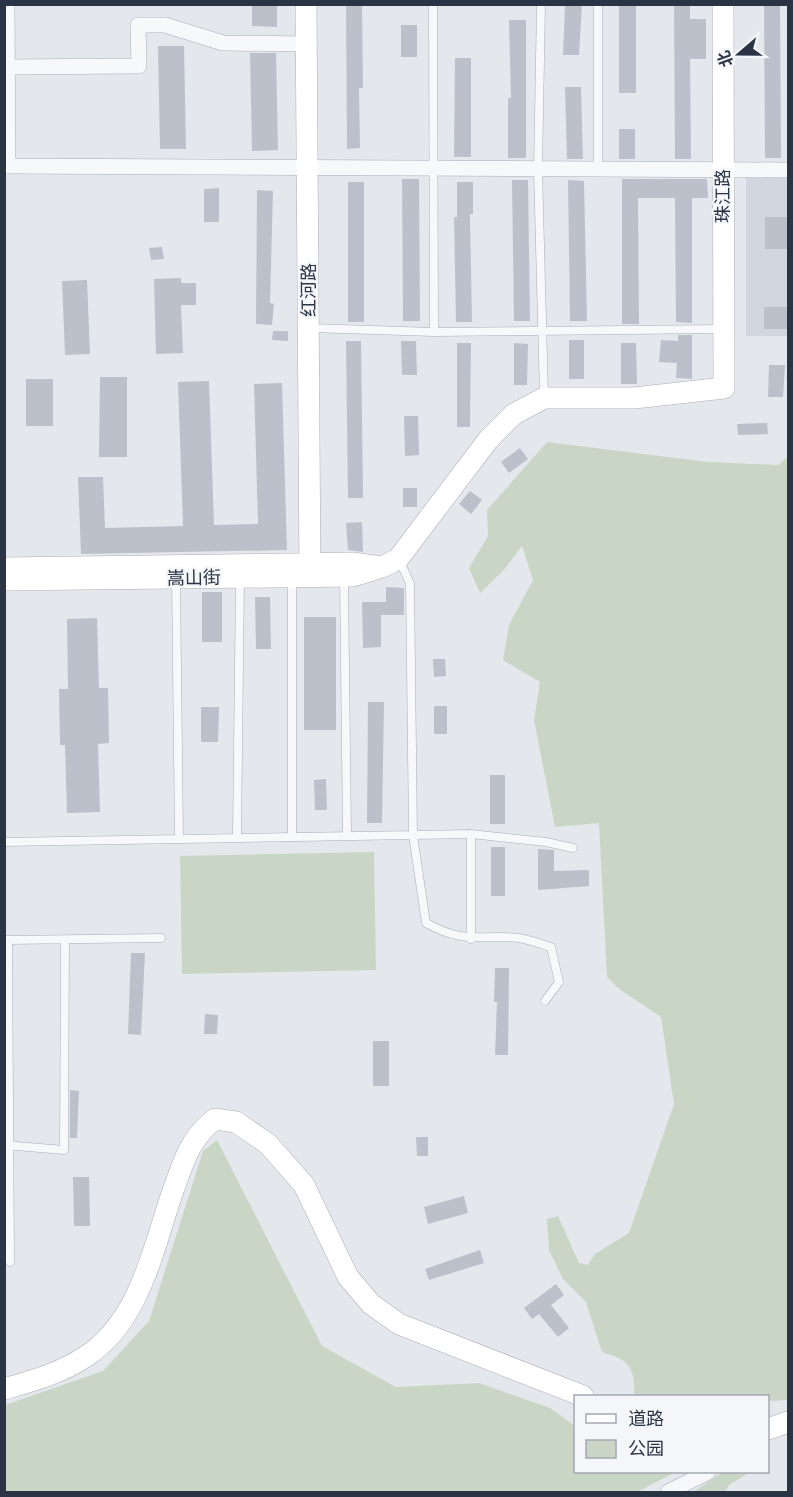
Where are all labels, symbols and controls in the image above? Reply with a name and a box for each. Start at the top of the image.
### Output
north arrow [709,24,769,84]
text: 北 [714,48,737,70]
street label: 珠江路 [712,169,734,223]
street label: 红河路 [298,263,320,317]
street label: 嵩山街 [167,567,221,589]
legend [574,1395,769,1473]
text: 道路 [628,1408,664,1430]
text: 公园 [628,1438,664,1460]

